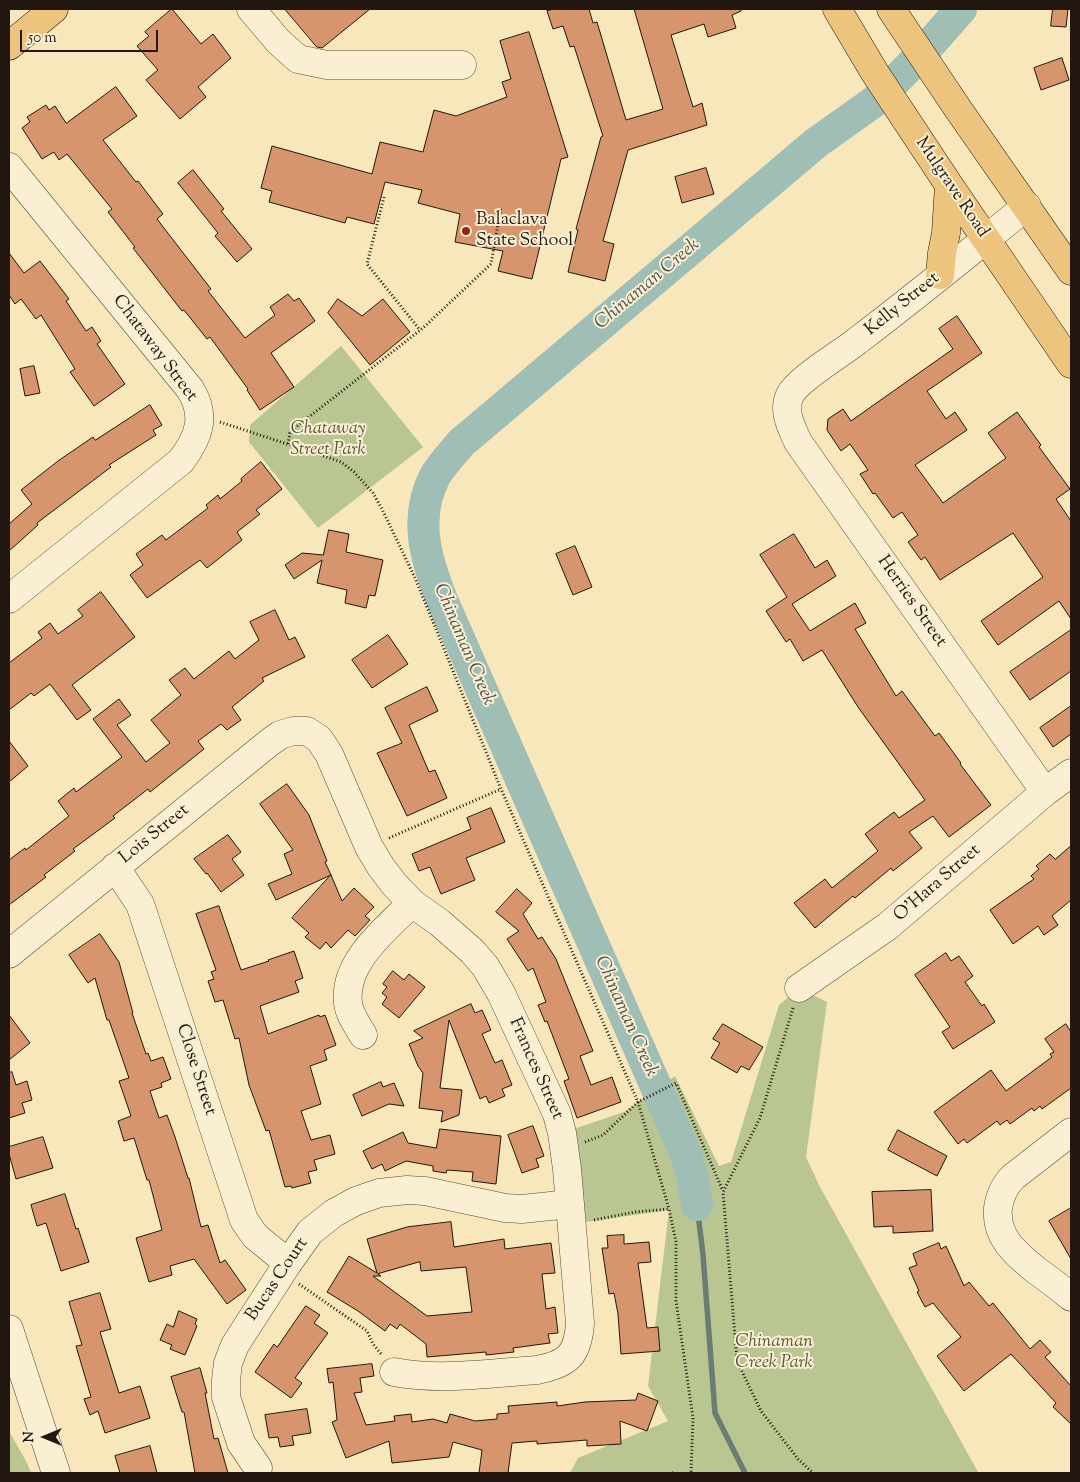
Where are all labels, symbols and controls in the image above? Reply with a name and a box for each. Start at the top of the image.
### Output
scale bar [22,20,160,52]
text: 50 m [28,28,57,49]
street label: Mulgrave Road [909,134,993,242]
place label: Balaclava State School [476,210,573,252]
marker: Balaclava State School [460,225,472,237]
water label: Chinaman Creek [591,235,705,335]
street label: Kelly Street [861,268,945,342]
street label: Chataway Street [107,291,201,407]
park label: Chataway Street Park [290,419,366,462]
street label: Herries Street [871,552,951,652]
water label: Chinaman Creek [427,581,499,709]
street label: Lois Street [116,800,194,870]
street label: O'Hara Street [890,841,986,927]
water label: Chinaman Creek [588,953,662,1081]
street label: Frances Street [503,1015,567,1123]
street label: Close Street [170,1021,220,1119]
street label: Bucas Court [242,1234,314,1326]
park label: Chinaman Creek Park [735,1332,813,1375]
north arrow [20,1412,70,1462]
text: N [20,1431,40,1443]

